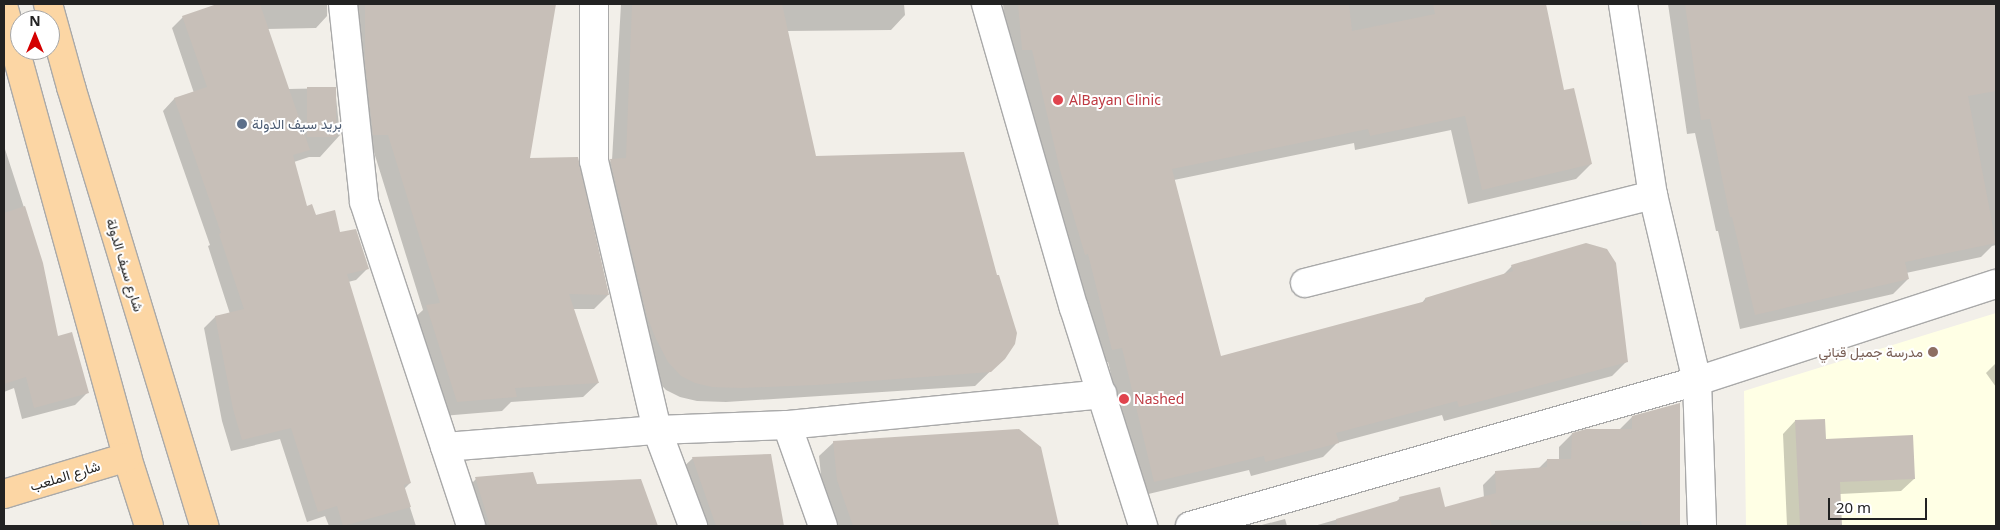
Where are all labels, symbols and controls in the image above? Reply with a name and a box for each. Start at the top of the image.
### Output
north arrow [10,10,60,60]
text: N [29,11,41,30]
place label: AlBayan Clinic [1069,92,1161,108]
marker: AlBayan Clinic [1051,93,1065,107]
place label: بريد سيف الدولة [252,116,342,132]
marker: بريد سيف الدولة [236,118,248,130]
street label: شارع سيف الدولة [103,216,147,314]
place label: مدرسة جميل قباني [1818,344,1923,360]
marker: مدرسة جميل قباني [1927,346,1939,358]
place label: Nashed [1134,391,1184,407]
marker: Nashed [1118,393,1130,405]
street label: شارع الملعب [28,457,102,495]
scale bar [1830,488,1929,520]
text: 20 m [1836,497,1871,517]

